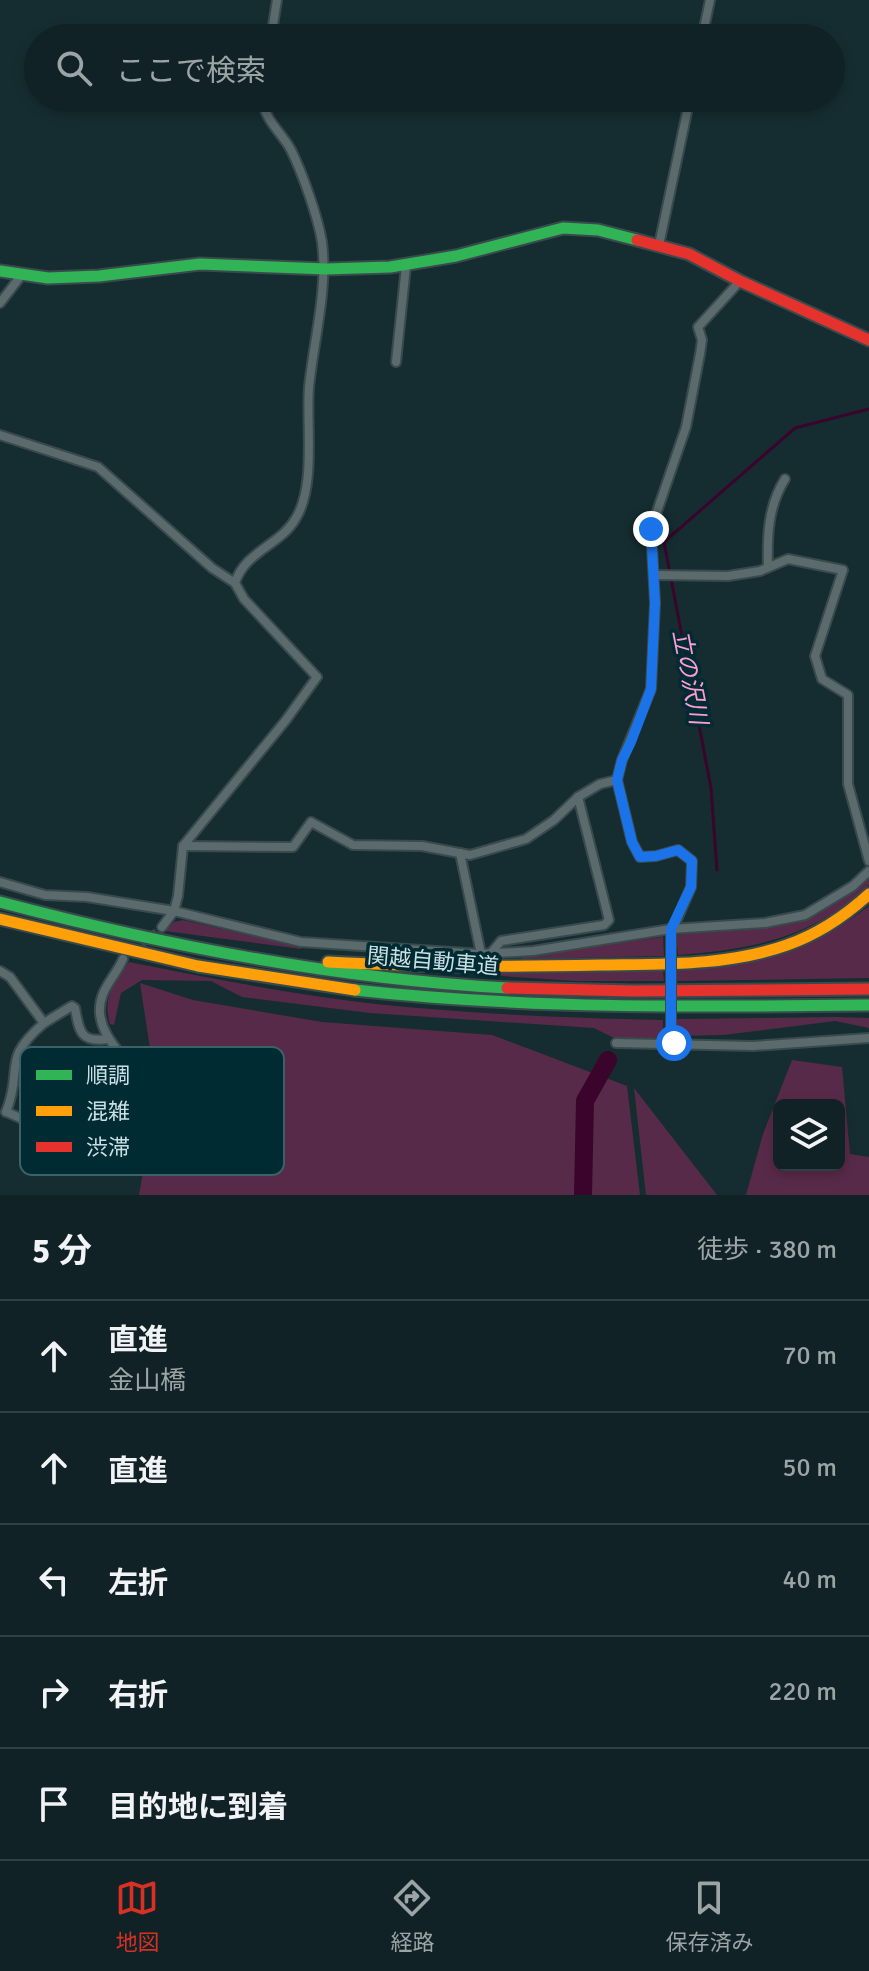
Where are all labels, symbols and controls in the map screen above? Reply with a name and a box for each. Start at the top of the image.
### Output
search box [24,24,845,112]
icon: search [52,46,96,90]
text: ここで検索 [116,53,266,90]
route end [633,511,669,547]
water label: 立の沢川 [666,627,714,730]
street label: 関越自動車道 [366,942,500,980]
route start [656,1025,692,1061]
legend [20,1047,284,1175]
text: 順調 [86,1062,130,1089]
text: 混雑 [86,1098,130,1125]
map controls [773,1099,845,1171]
button: layers [773,1099,845,1171]
text: 渋滞 [86,1134,130,1161]
text: 5 分 [32,1230,92,1272]
text: 徒歩 · 380 m [697,1234,837,1266]
text: 直進 [108,1322,168,1359]
icon: ahead [32,1334,76,1378]
text: 70 m [782,1340,837,1372]
text: 金山橋 [108,1365,186,1397]
icon: ahead [32,1446,76,1490]
text: 50 m [782,1452,837,1484]
text: 直進 [108,1453,168,1490]
icon: left [32,1558,76,1602]
text: 40 m [782,1564,837,1596]
text: 左折 [108,1565,168,1602]
icon: right [32,1670,76,1714]
text: 220 m [768,1676,837,1708]
text: 右折 [108,1677,168,1714]
icon: arrive [32,1782,76,1826]
text: 目的地に到着 [108,1789,288,1826]
tab: 地図 [115,1876,160,1956]
tab: 経路 [390,1876,435,1956]
tab: 保存済み [665,1876,754,1956]

